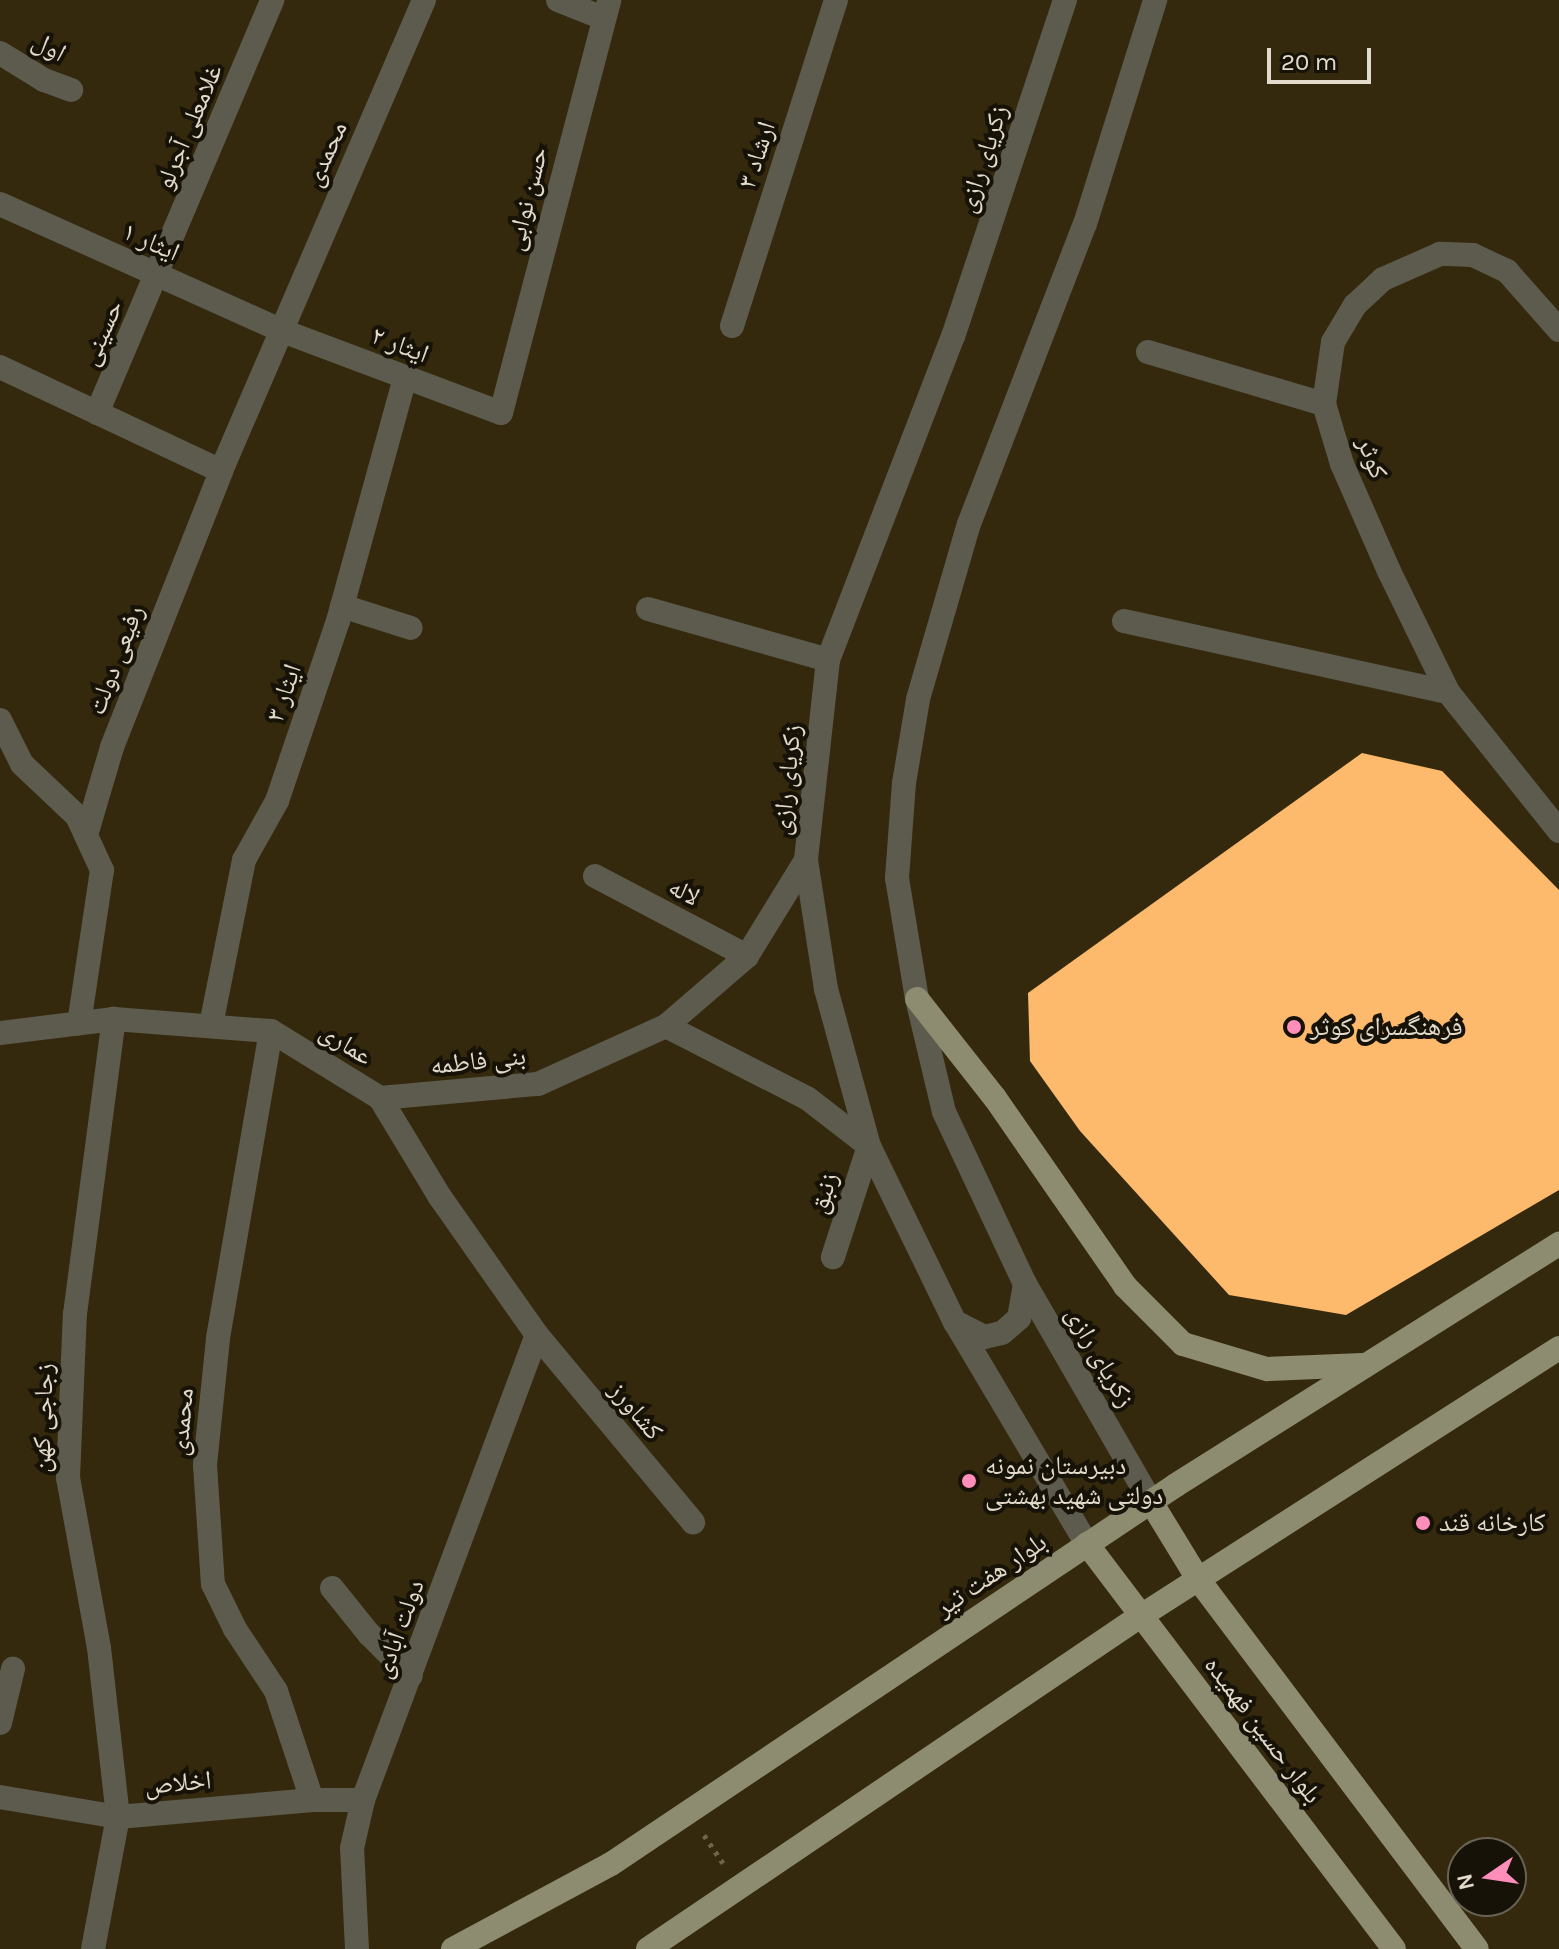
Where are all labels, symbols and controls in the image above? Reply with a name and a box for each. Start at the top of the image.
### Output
street label: اول [27,25,71,69]
scale bar [1271,32,1375,82]
text: 20 m [1281,48,1337,76]
street label: غلامعلی آجرلو [149,60,229,194]
street label: زکریای رازی [951,101,1015,217]
street label: محمدی [298,116,354,192]
street label: ارشاد ۳ [732,118,782,192]
street label: حسن نوابی [499,144,555,254]
street label: ۱ ایثار [118,216,184,268]
street label: حسینی [74,295,130,371]
street label: ایثار ۲ [367,320,433,370]
street label: کوثر [1350,433,1394,483]
street label: رفیعی دولت [81,601,151,719]
street label: ایثار ۳ [260,660,308,726]
street label: زکریای رازی [766,723,808,837]
street label: لاله [663,871,705,913]
place label: فرهنگسرای کوثر [1310,1011,1463,1043]
street label: عماری [314,1016,378,1072]
marker: فرهنگسرای کوثر [1285,1018,1303,1036]
street label: بنی فاطمه [429,1040,527,1082]
street label: زنبق [803,1168,845,1218]
street label: زکریای رازی [1059,1301,1141,1413]
street label: زجاجی کهن [25,1363,61,1473]
street label: کشاورز [603,1375,669,1447]
street label: محمدی [163,1387,201,1457]
place label: دبیرستان نمونه دولتی شهید بهشتی [985,1450,1163,1512]
marker: دبیرستان نمونه دولتی شهید بهشتی [960,1472,978,1490]
place label: کارخانه قند [1439,1507,1545,1539]
marker: کارخانه قند [1414,1514,1432,1532]
street label: بلوار هفت تیر [929,1526,1053,1624]
street label: دولت آبادی [367,1575,431,1683]
street label: بلوار حسین فهمیده [1197,1650,1329,1810]
street label: اخلاص [143,1765,213,1801]
north arrow [1447,1837,1527,1917]
text: N [1451,1871,1480,1893]

